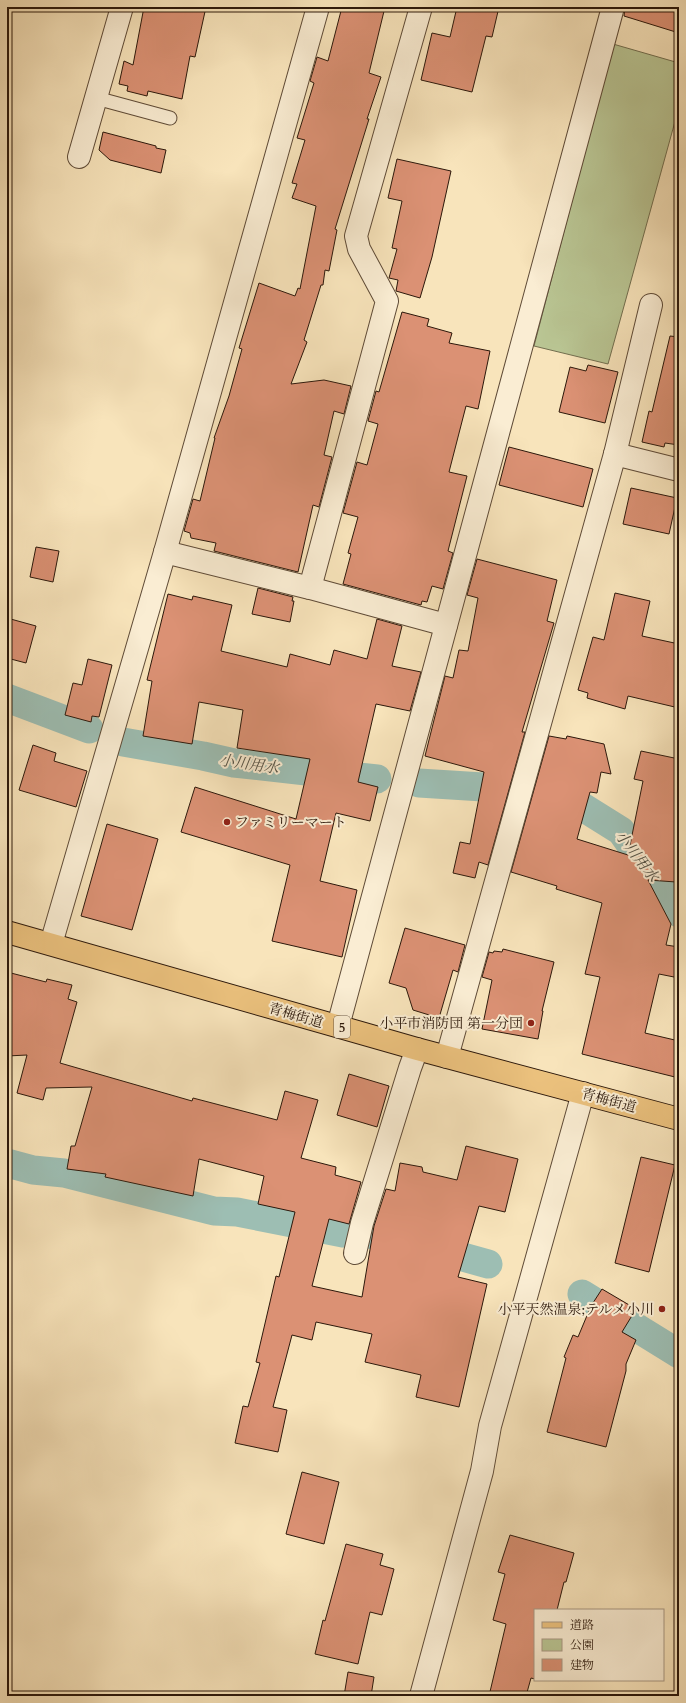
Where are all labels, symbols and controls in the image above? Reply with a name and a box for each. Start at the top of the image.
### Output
water label: 小川用水 [218,750,282,778]
place label: ファミリーマート [235,813,347,832]
marker: ファミリーマート [222,817,232,827]
water label: 小川用水 [611,826,665,887]
street label: 青梅街道 [266,999,325,1032]
place label: 小平市消防団 第一分団 [379,1014,523,1033]
road number: 5 [334,1016,350,1038]
marker: 小平市消防団 第一分団 [526,1018,536,1028]
street label: 青梅街道 [579,1084,638,1117]
place label: 小平天然温泉;テルメ小川 [498,1300,654,1319]
marker: 小平天然温泉;テルメ小川 [657,1304,667,1314]
legend [534,1609,664,1681]
text: 道路 [570,1617,594,1633]
text: 公園 [570,1637,594,1653]
text: 建物 [570,1657,594,1673]

